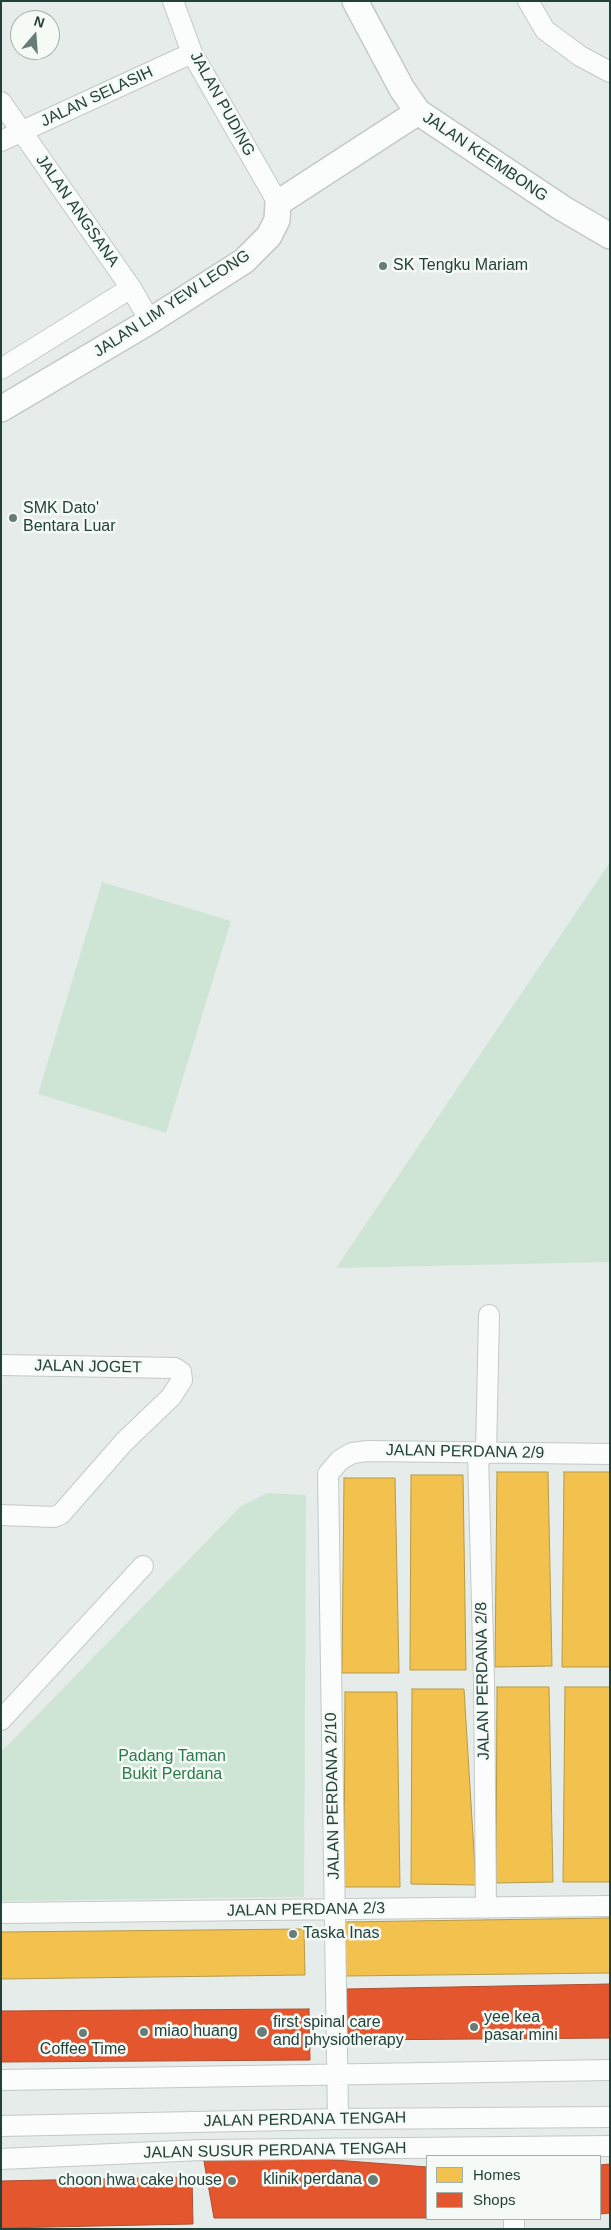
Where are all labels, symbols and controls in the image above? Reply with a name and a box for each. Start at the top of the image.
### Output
north arrow [10,10,60,60]
text: N [32,13,47,31]
street label: JALAN PUDING [185,48,259,160]
street label: JALAN SELASIH [38,63,156,131]
street label: JALAN KEEMBONG [419,108,551,206]
street label: JALAN ANGSANA [31,151,123,271]
street label: JALAN LIM YEW LEONG [90,246,254,362]
place label: SK Tengku Mariam [393,256,528,276]
marker: SK Tengku Mariam [377,260,389,272]
place label: SMK Dato' Bentara Luar [23,499,116,537]
marker: SMK Dato' Bentara Luar [7,512,19,524]
street label: JALAN JOGET [34,1356,142,1378]
street label: JALAN PERDANA 2/9 [386,1441,544,1463]
street label: JALAN PERDANA 2/8 [472,1602,494,1760]
street label: JALAN PERDANA 2/10 [322,1712,344,1880]
park label: Padang Taman Bukit Perdana [118,1747,226,1785]
street label: JALAN PERDANA 2/3 [227,1899,385,1921]
place label: Taska Inas [303,1924,379,1944]
marker: Taska Inas [287,1928,299,1940]
place label: yee kea pasar mini [484,2008,558,2046]
place label: first spinal care and physiotherapy [273,2013,404,2051]
marker: yee kea pasar mini [468,2021,480,2033]
place label: miao huang [154,2022,238,2042]
marker: first spinal care and physiotherapy [255,2025,269,2039]
marker: miao huang [138,2026,150,2038]
marker: Coffee Time [77,2027,89,2039]
place label: Coffee Time [40,2040,126,2060]
street label: JALAN PERDANA TENGAH [203,2109,407,2131]
street label: JALAN SUSUR PERDANA TENGAH [143,2139,407,2163]
legend [426,2155,601,2220]
text: Homes [473,2166,521,2183]
place label: klinik perdana [263,2170,362,2190]
place label: choon hwa cake house [58,2171,222,2191]
marker: klinik perdana [366,2173,380,2187]
marker: choon hwa cake house [226,2175,238,2187]
text: Shops [473,2191,516,2208]

